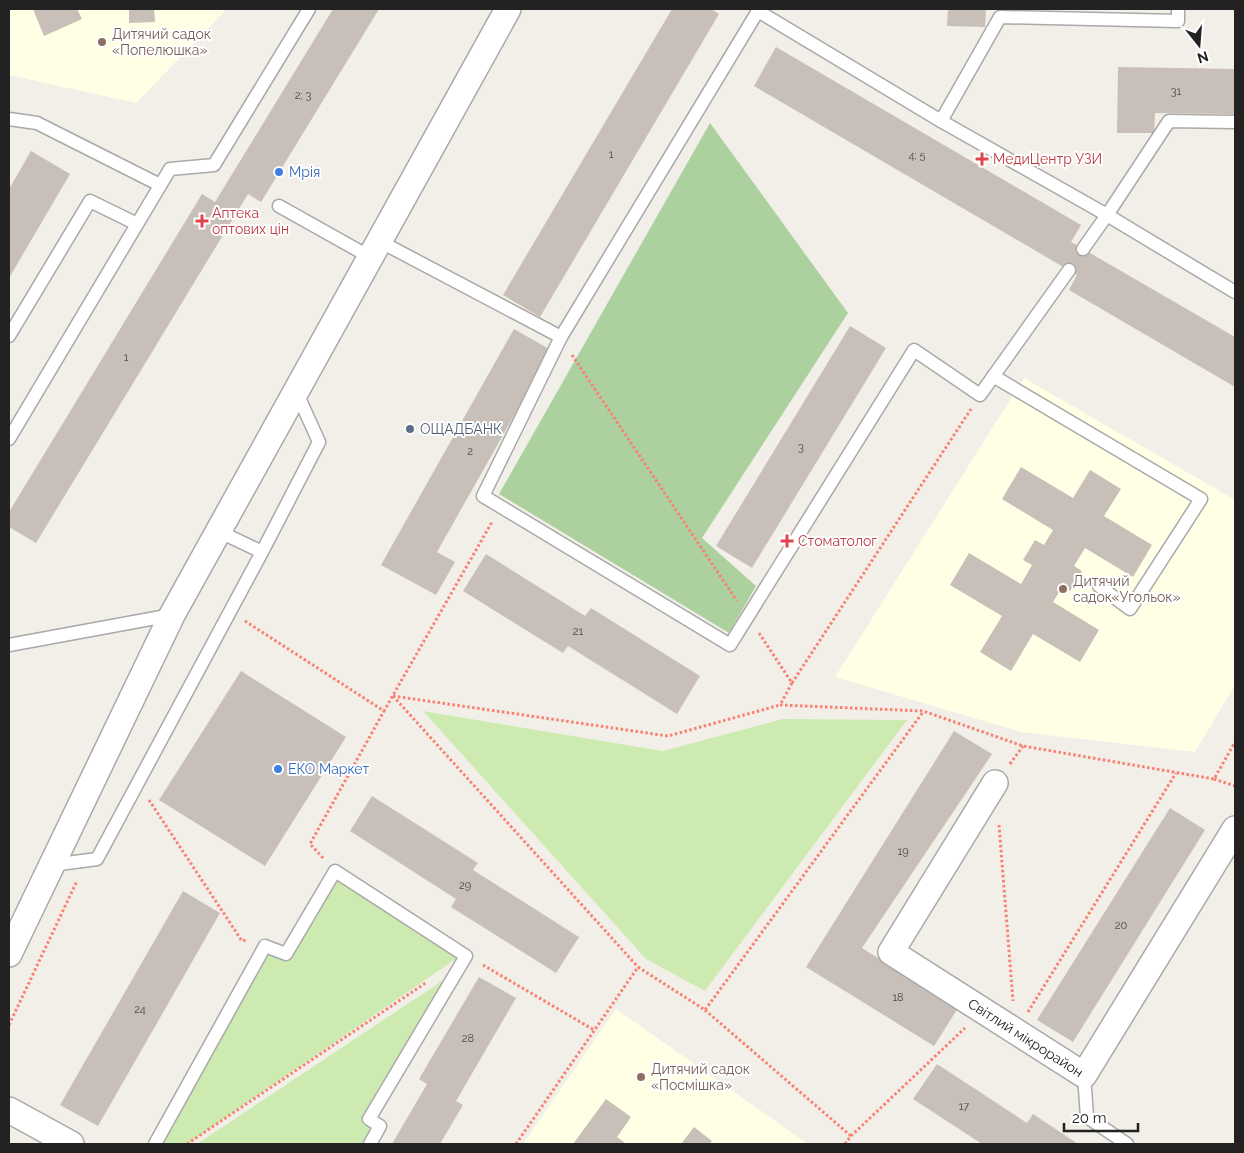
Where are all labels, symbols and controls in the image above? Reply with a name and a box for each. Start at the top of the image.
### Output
north arrow [1174,20,1224,70]
place label: Дитячий садок «Попелюшка» [112,26,211,58]
marker: Дитячий садок «Попелюшка» [96,36,108,48]
text: N [1195,48,1210,67]
house number: 31 [1171,85,1182,98]
house number: 2; 3 [295,89,311,102]
house number: 1 [609,148,614,161]
house number: 4; 5 [908,149,926,162]
place label: МедиЦентр УЗИ [993,151,1102,167]
marker: МедиЦентр УЗИ [975,152,989,166]
place label: Мрія [289,164,320,180]
marker: Мрія [273,166,285,178]
place label: Аптека оптових цін [212,205,289,237]
marker: Аптека оптових цін [196,215,208,227]
house number: 1 [124,351,129,364]
place label: ОЩАДБАНК [420,421,502,437]
marker: ОЩАДБАНК [404,423,416,435]
house number: 3 [798,441,804,454]
house number: 2 [467,445,473,458]
place label: Стоматолог [798,533,877,549]
marker: Стоматолог [780,534,794,548]
place label: Дитячий садок«Угольок» [1073,573,1181,605]
marker: Дитячий садок«Угольок» [1057,583,1069,595]
house number: 21 [573,625,584,638]
place label: ЕКО Маркет [288,761,370,777]
marker: ЕКО Маркет [272,763,284,775]
house number: 19 [897,845,909,858]
house number: 29 [459,879,471,892]
house number: 20 [1115,919,1127,932]
house number: 18 [892,991,904,1004]
street label: Світлий мікрорайон [965,995,1086,1080]
house number: 24 [134,1003,146,1016]
house number: 28 [462,1032,474,1045]
place label: Дитячий садок «Посмішка» [651,1061,750,1093]
marker: Дитячий садок «Посмішка» [635,1071,647,1083]
house number: 17 [959,1100,969,1113]
scale bar [1064,1100,1138,1132]
text: 20 m [1072,1109,1107,1127]

